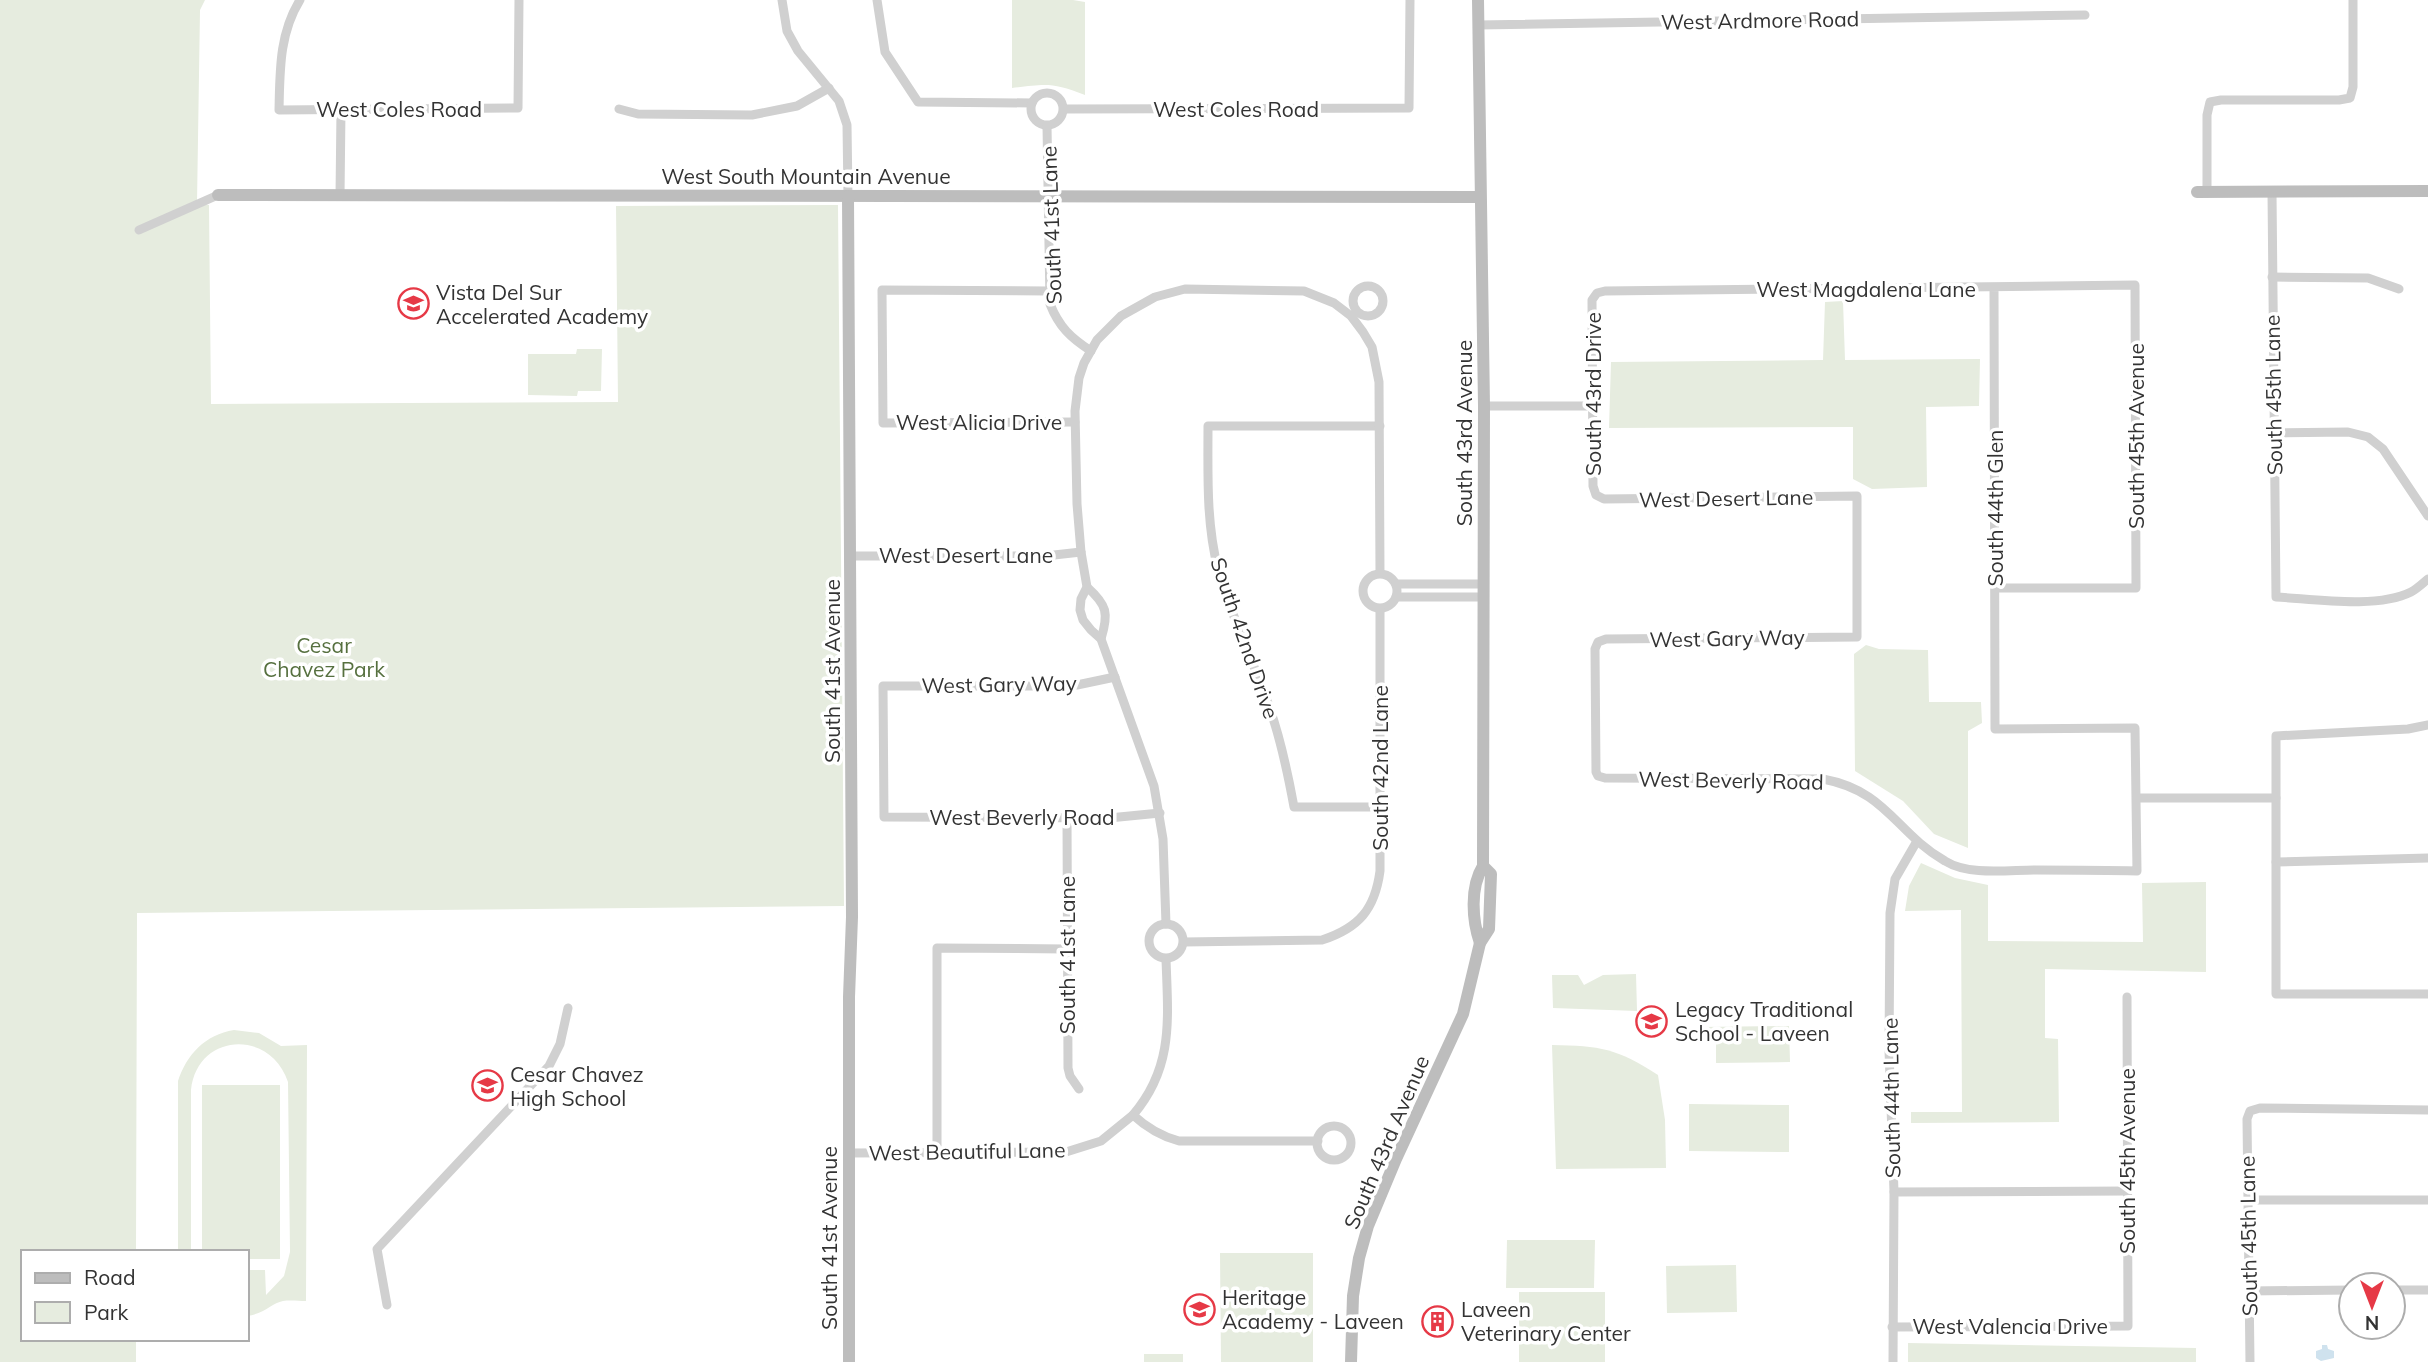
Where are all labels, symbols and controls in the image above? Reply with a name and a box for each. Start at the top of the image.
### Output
street label: West Ardmore Road [1661,5,1859,35]
street label: West Coles Road [316,96,482,122]
street label: West Coles Road [1153,96,1319,122]
street label: South 41st Lane [1035,145,1067,305]
street label: West South Mountain Avenue [661,163,951,189]
street label: West Magdalena Lane [1756,276,1976,302]
place label: Vista Del Sur Accelerated Academy [436,279,648,329]
school or university icon: Vista Del Sur Accelerated Academy [396,287,430,321]
street label: South 43rd Drive [1580,312,1606,476]
street label: South 45th Lane [2259,315,2287,475]
street label: South 43rd Avenue [1451,340,1477,526]
street label: South 45th Avenue [2123,343,2149,529]
street label: West Alicia Drive [896,409,1062,435]
street label: South 44th Glen [1982,430,2008,586]
street label: West Desert Lane [1639,483,1813,513]
street label: West Desert Lane [879,542,1053,568]
street label: South 42nd Drive [1205,554,1285,722]
street label: South 41st Avenue [819,579,845,763]
street label: West Gary Way [1649,624,1805,652]
park label: Cesar Chavez Park [263,632,385,682]
street label: West Gary Way [921,670,1077,698]
street label: South 42nd Lane [1367,685,1393,851]
street label: West Beverly Road [1638,765,1824,795]
street label: West Beverly Road [929,804,1115,830]
street label: South 41st Lane [1054,876,1080,1034]
place label: Legacy Traditional School - Laveen [1675,996,1853,1046]
school or university icon: Legacy Traditional School - Laveen [1635,1004,1669,1038]
street label: South 44th Lane [1877,1018,1905,1178]
street label: South 43rd Avenue [1338,1051,1434,1233]
place label: Cesar Chavez High School [510,1061,644,1111]
street label: South 45th Avenue [2114,1068,2140,1254]
school or university icon: Cesar Chavez High School [470,1069,504,1103]
street label: West Beautiful Lane [868,1136,1066,1166]
street label: South 41st Avenue [816,1146,842,1330]
street label: South 45th Lane [2234,1156,2262,1316]
legend [21,1250,248,1341]
text: Road [84,1264,135,1290]
north arrow [2337,1271,2407,1341]
place label: Heritage Academy - Laveen [1222,1284,1404,1334]
school or university icon: Heritage Academy - Laveen [1182,1292,1216,1326]
place label: Laveen Veterinary Center [1461,1296,1631,1346]
text: Park [84,1299,128,1325]
building icon: Laveen Veterinary Center [1421,1304,1455,1338]
text: N [2365,1311,2379,1335]
street label: West Valencia Drive [1912,1313,2108,1339]

